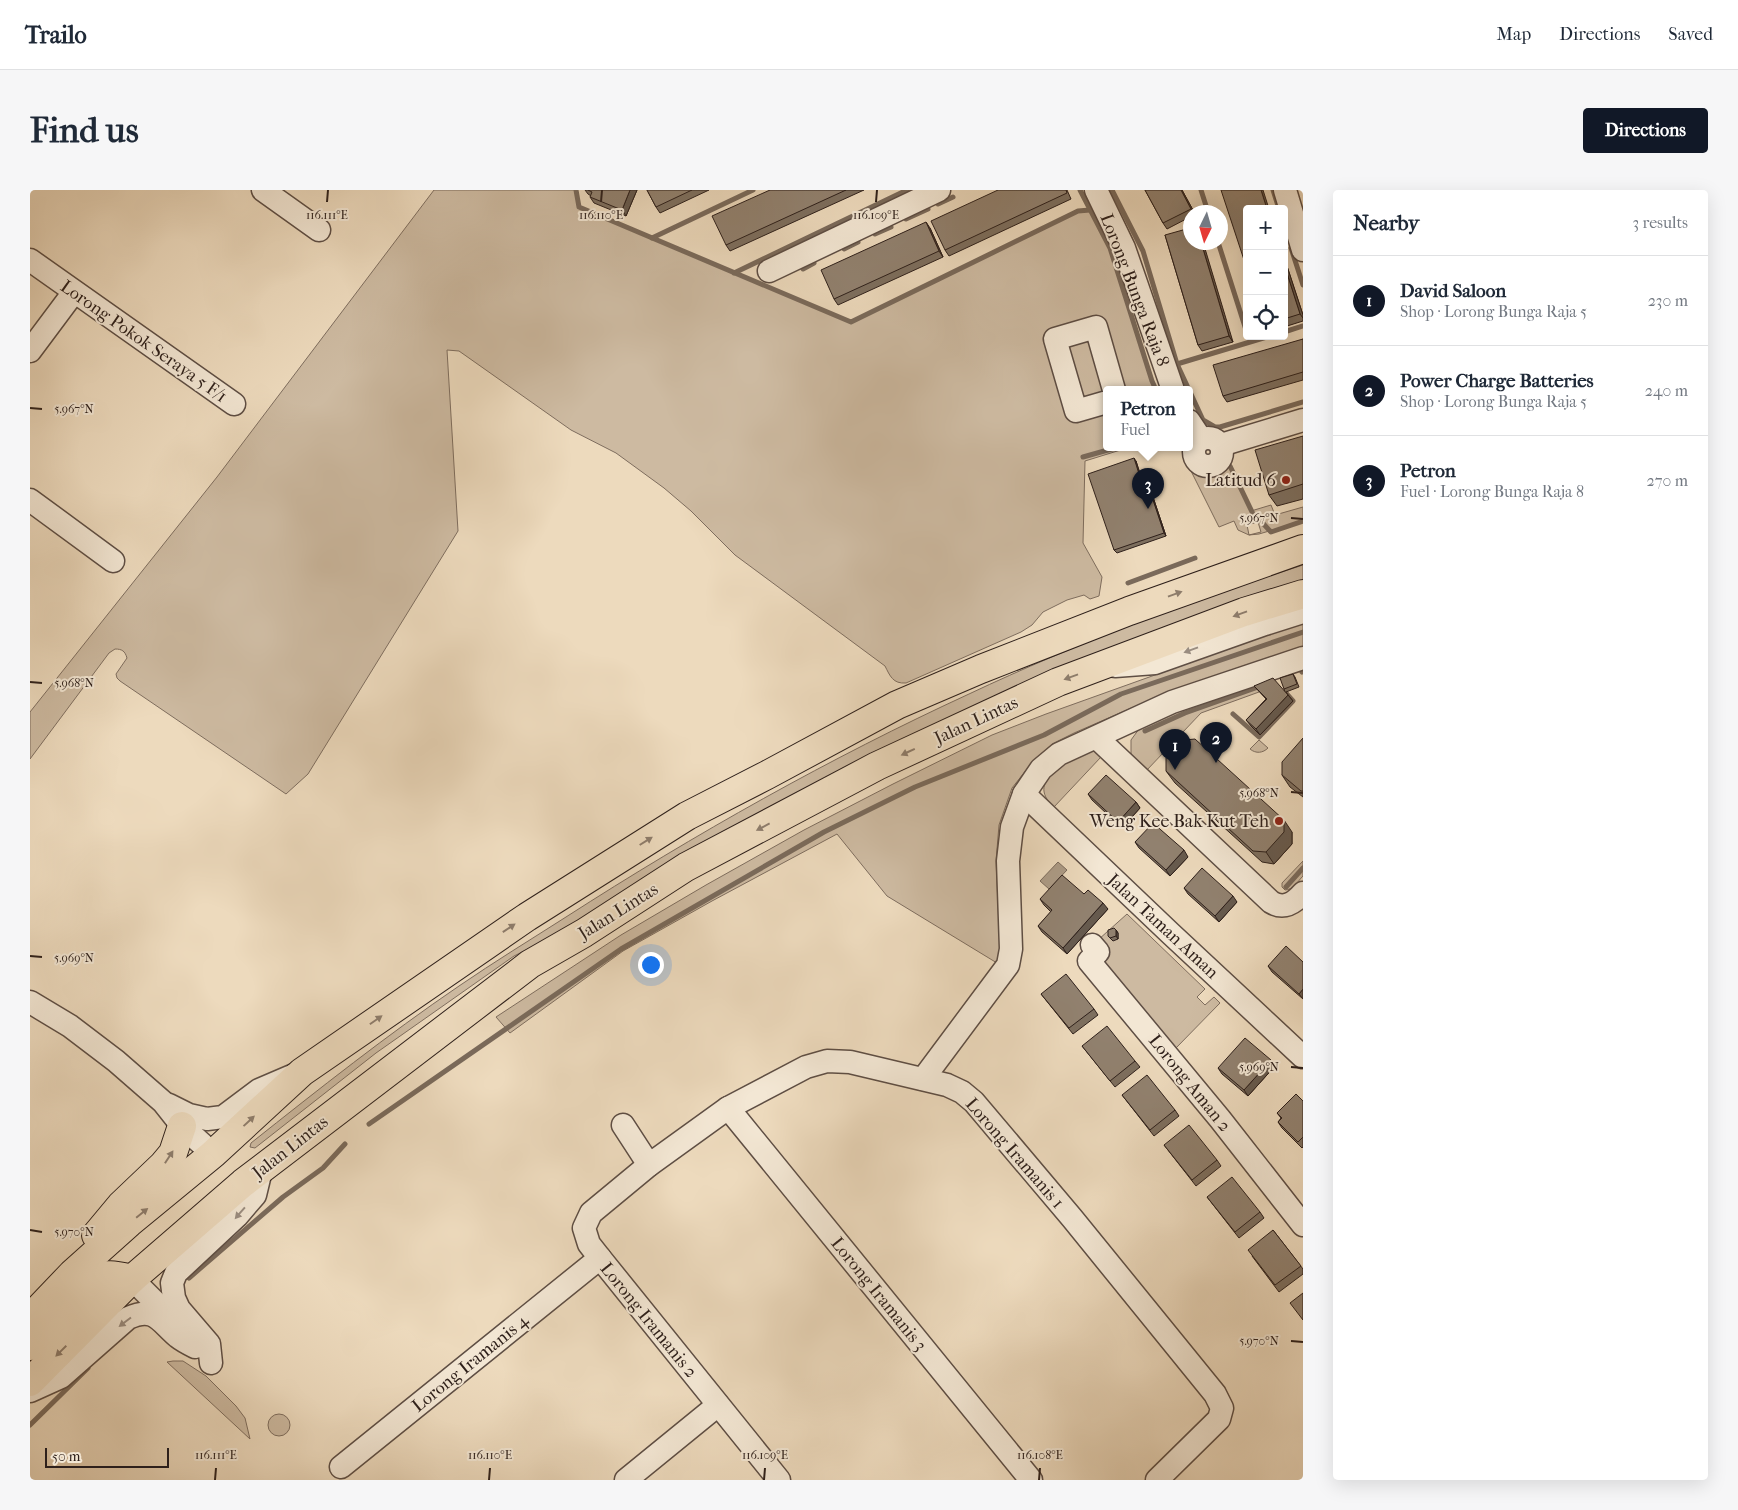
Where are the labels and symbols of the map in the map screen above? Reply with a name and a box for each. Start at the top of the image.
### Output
north arrow [1183,205,1228,250]
text: 116.111°E [306,208,348,222]
text: 116.110°E [579,208,623,222]
text: 116.109°E [853,208,899,222]
street label: Lorong Bunga Raja 8 [1096,211,1173,370]
street label: Lorong Pokok Seraya 5 F/1 [56,276,231,407]
text: 5.967°N [54,402,94,416]
pin: 3 [1132,468,1164,509]
place label: Latitud 6 [1205,470,1276,491]
marker: Latitud 6 [1280,474,1292,486]
text: 5.967°N [1239,511,1279,525]
one-way arrow [1168,590,1183,598]
one-way arrow [1232,610,1247,618]
one-way arrow [1183,647,1198,654]
one-way arrow [1063,673,1078,681]
text: 5.968°N [54,676,94,690]
street label: Jalan Lintas [929,692,1022,750]
pin: 2 [1200,722,1232,763]
pin: 1 [1159,729,1191,770]
one-way arrow [900,748,915,756]
text: 5.968°N [1239,786,1279,800]
place label: Weng Kee Bak Kut Teh [1088,811,1269,832]
marker: Weng Kee Bak Kut Teh [1273,815,1285,827]
one-way arrow [756,822,770,831]
one-way arrow [640,836,653,845]
street label: Jalan Taman Aman [1101,868,1223,984]
street label: Jalan Lintas [573,878,662,945]
one-way arrow [503,923,516,933]
text: 5.969°N [54,951,94,965]
your location [638,952,664,978]
one-way arrow [369,1015,382,1025]
street label: Lorong Aman 2 [1144,1030,1235,1136]
text: 5.969°N [1239,1060,1279,1074]
street label: Lorong Iramanis 1 [961,1094,1068,1213]
street label: Jalan Lintas [247,1111,333,1185]
one-way arrow [242,1115,254,1127]
one-way arrow [165,1150,174,1163]
one-way arrow [234,1206,246,1218]
one-way arrow [135,1207,148,1218]
text: 5.970°N [54,1225,94,1239]
street label: Lorong Iramanis 3 [826,1233,931,1355]
street label: Lorong Iramanis 2 [596,1258,702,1382]
street label: Lorong Iramanis 4 [408,1310,533,1417]
one-way arrow [118,1317,132,1327]
text: 5.970°N [1239,1334,1279,1348]
one-way arrow [55,1345,67,1357]
scale bar [45,1445,169,1468]
text: 116.111°E [195,1448,237,1462]
text: 116.110°E [468,1448,512,1462]
text: 116.109°E [742,1448,788,1462]
text: 116.108°E [1017,1448,1063,1462]

